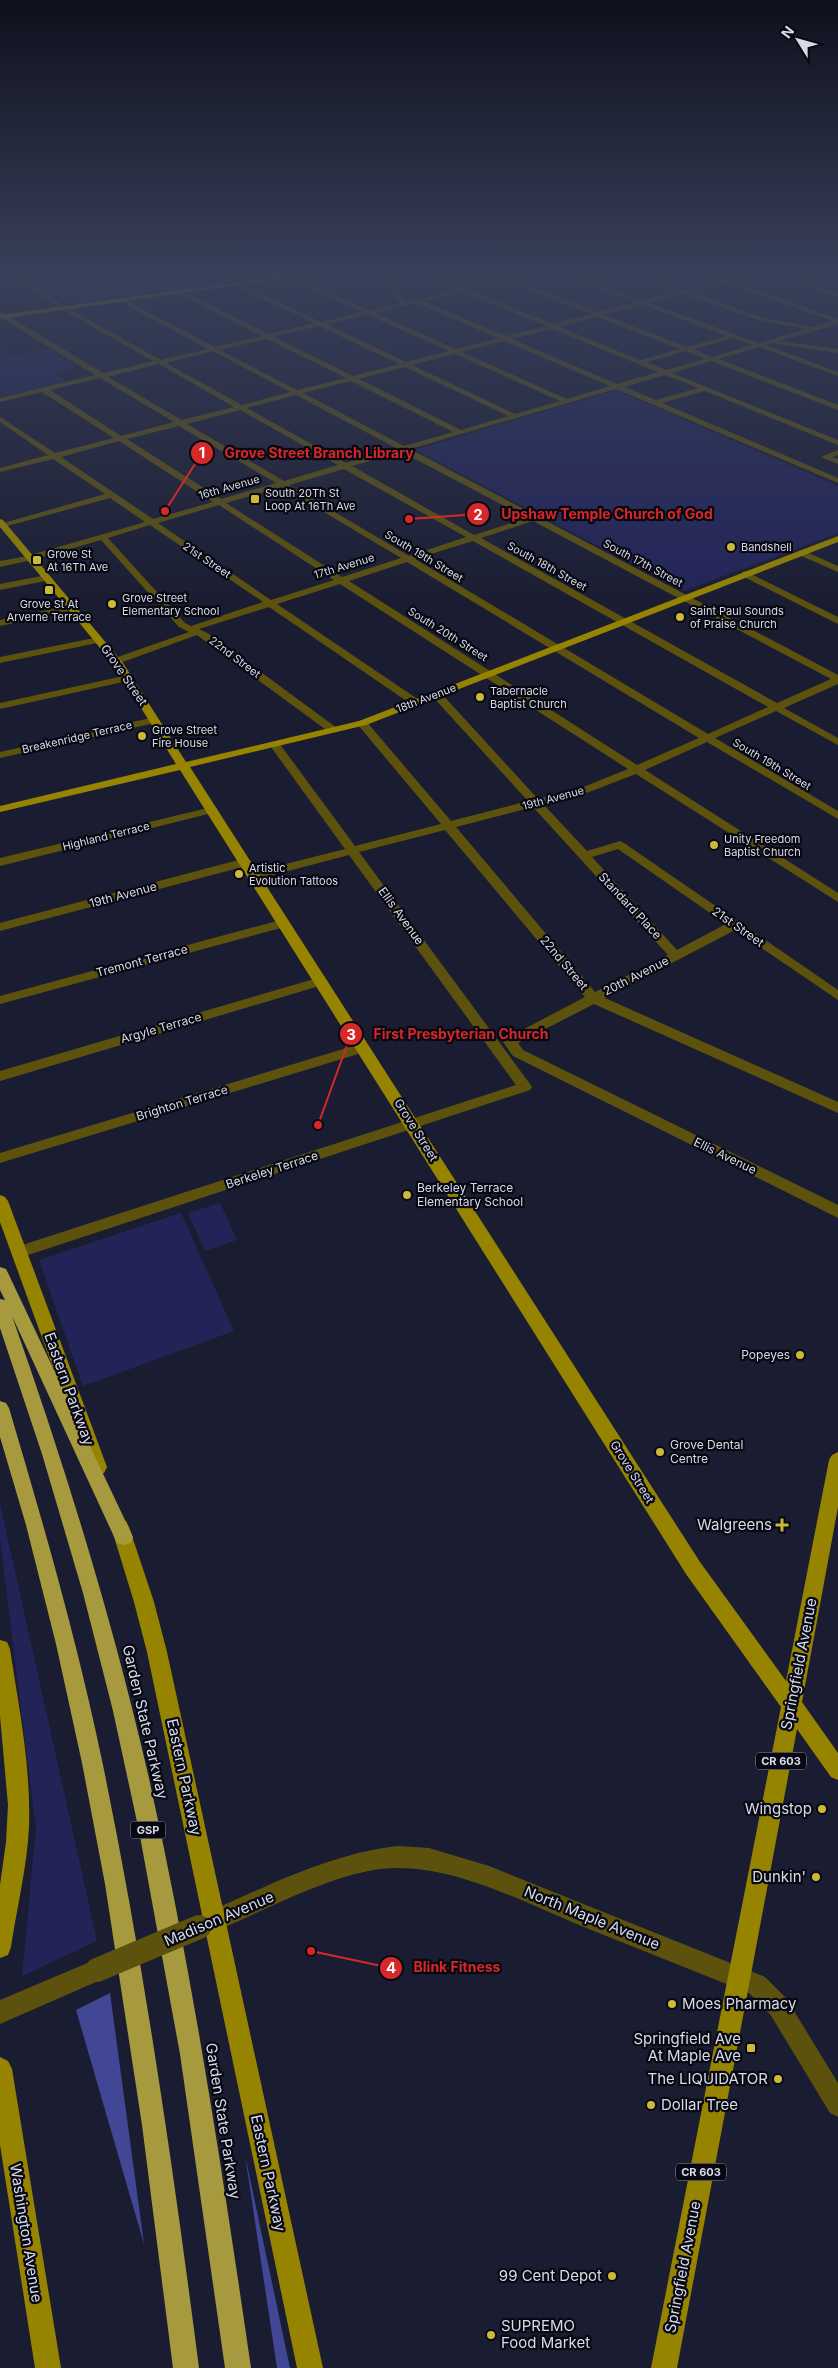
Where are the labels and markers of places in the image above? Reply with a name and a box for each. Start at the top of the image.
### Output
callout: Grove Street Branch Library [189,438,423,467]
place label: South 20Th St Loop At 16Th Ave [265,486,356,513]
marker: South 20Th St Loop At 16Th Ave [249,493,261,505]
callout: Upshaw Temple Church of God [466,500,722,529]
place label: Bandshell [741,540,792,554]
marker: Bandshell [725,541,737,553]
place label: Grove St At 16Th Ave [47,547,108,574]
marker: Grove St At 16Th Ave [31,554,43,566]
marker: Grove St At Arverne Terrace [43,584,55,596]
place label: Grove Street Elementary School [122,591,219,618]
place label: Grove St At Arverne Terrace [7,597,91,624]
marker: Grove Street Elementary School [106,598,118,610]
place label: Saint Paul Sounds of Praise Church [690,604,784,631]
marker: Saint Paul Sounds of Praise Church [674,611,686,623]
place label: Tabernacle Baptist Church [490,684,567,711]
marker: Tabernacle Baptist Church [474,691,486,703]
place label: Grove Street Fire House [152,723,217,750]
marker: Grove Street Fire House [136,730,148,742]
place label: Unity Freedom Baptist Church [724,832,801,859]
marker: Unity Freedom Baptist Church [708,839,720,851]
place label: Artistic Evolution Tattoos [249,861,338,888]
marker: Artistic Evolution Tattoos [233,868,245,880]
callout: First Presbyterian Church [338,1020,559,1049]
place label: Berkeley Terrace Elementary School [417,1180,523,1209]
marker: Berkeley Terrace Elementary School [401,1189,413,1201]
place label: Popeyes [741,1347,790,1362]
marker: Popeyes [794,1349,806,1361]
place label: Grove Dental Centre [670,1437,744,1466]
marker: Grove Dental Centre [654,1446,666,1458]
place label: Walgreens [697,1515,772,1534]
marker: Walgreens [776,1519,788,1531]
place label: Wingstop [745,1799,812,1818]
marker: Wingstop [816,1803,828,1815]
place label: Dunkin' [752,1867,806,1886]
marker: Dunkin' [810,1871,822,1883]
callout: Blink Fitness [379,1953,511,1982]
place label: Moes Pharmacy [682,1994,797,2013]
marker: Moes Pharmacy [666,1998,678,2010]
place label: Springfield Ave At Maple Ave [633,2029,741,2065]
marker: Springfield Ave At Maple Ave [745,2042,757,2054]
place label: The LIQUIDATOR [648,2069,768,2088]
marker: The LIQUIDATOR [772,2073,784,2085]
place label: Dollar Tree [661,2095,738,2114]
marker: Dollar Tree [645,2099,657,2111]
place label: 99 Cent Depot [499,2266,602,2285]
marker: 99 Cent Depot [606,2270,618,2282]
place label: SUPREMO Food Market [501,2316,590,2352]
marker: SUPREMO Food Market [485,2329,497,2341]

